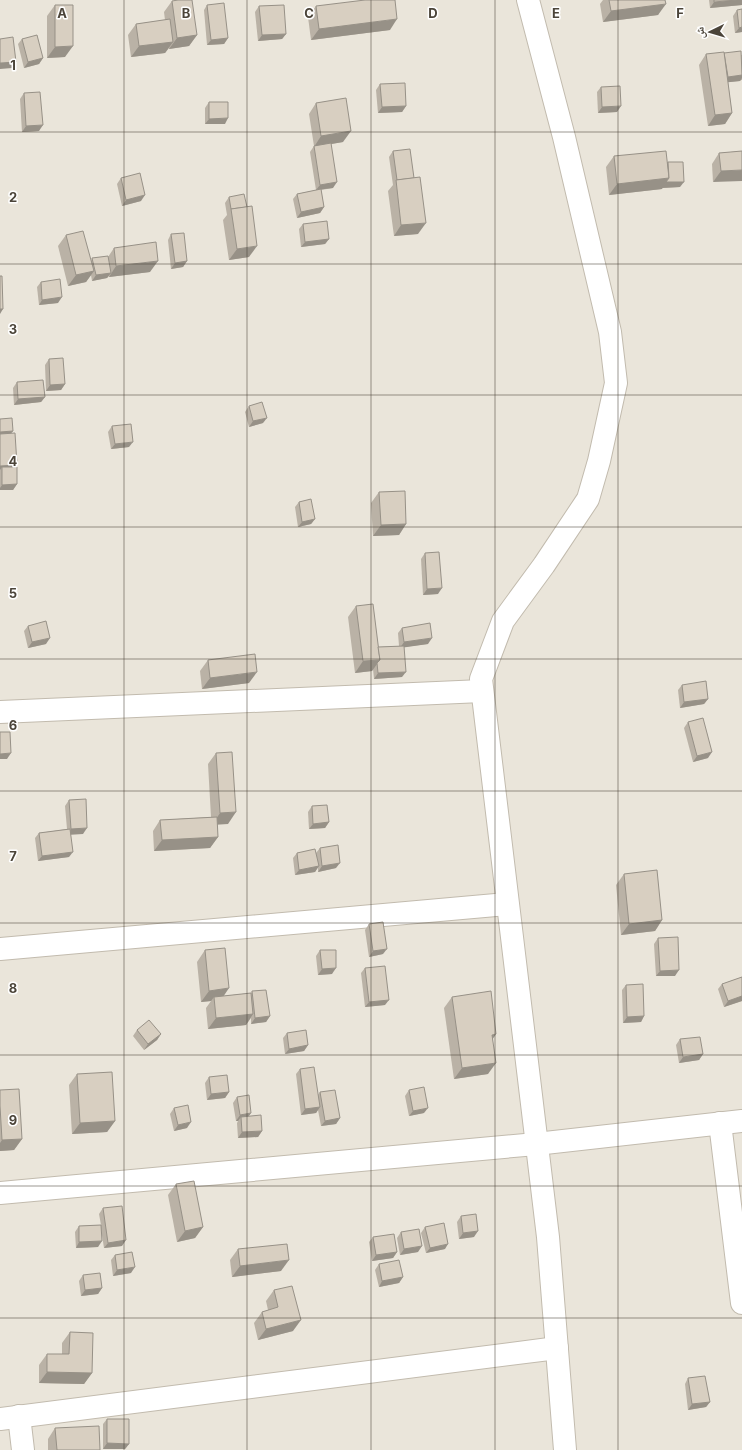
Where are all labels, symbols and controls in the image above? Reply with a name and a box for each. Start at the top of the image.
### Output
text: A [57,5,67,21]
text: B [182,5,191,21]
text: C [304,5,314,21]
text: D [428,5,438,21]
text: E [552,5,560,21]
text: F [676,5,684,21]
north arrow [690,12,730,52]
text: ش [693,26,709,39]
text: 1 [10,57,16,73]
text: 2 [9,189,17,205]
text: 3 [9,321,17,337]
text: 4 [9,453,18,469]
text: 5 [9,585,17,601]
text: 6 [9,717,17,733]
text: 7 [9,848,17,864]
text: 8 [9,980,17,996]
text: 9 [9,1112,17,1128]

